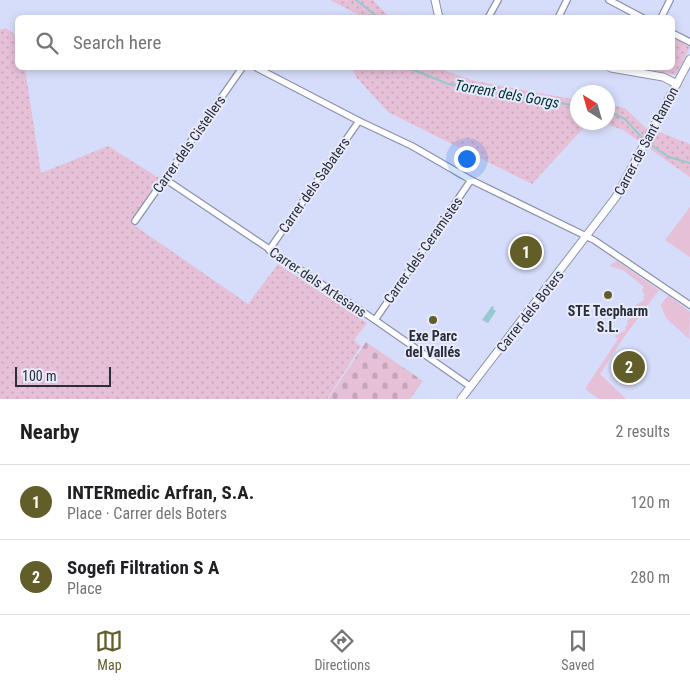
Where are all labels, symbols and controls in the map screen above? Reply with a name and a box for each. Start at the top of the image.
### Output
search box [15,15,675,70]
icon: search [33,29,61,57]
text: Search here [73,31,161,54]
water label: Torrent dels Gorgs [453,76,561,112]
street label: Carrer de Sant Ramon [611,84,681,198]
north arrow [570,85,615,130]
street label: Carrer dels Cistellers [149,92,229,196]
street label: Carrer dels Sabaters [275,134,353,236]
your location [454,146,480,172]
street label: Carrer dels Ceramistes [380,194,466,306]
pin: 1 [510,233,542,271]
street label: Carrer dels Artesans [267,244,369,320]
street label: Carrer dels Boters [493,267,567,355]
marker: STE Tecpharm S.L. [602,289,614,301]
place label: STE Tecpharm S.L. [568,303,648,335]
marker: Exe Parc del Vallés [427,314,439,326]
place label: Exe Parc del Vallés [406,328,460,360]
pin: 2 [613,348,645,386]
scale bar [15,364,111,387]
text: 100 m [22,368,57,384]
text: Nearby [20,420,79,444]
text: 2 results [615,422,670,441]
text: INTERmedic Arfran, S.A. [67,481,254,504]
text: 1 [32,493,40,512]
text: 120 m [631,493,670,512]
text: Place · Carrer dels Boters [67,504,227,523]
text: Sogefi Filtration S A [67,556,219,579]
text: 2 [32,568,40,587]
text: 280 m [631,568,670,587]
text: Place [67,579,102,598]
tab: Map [95,627,123,673]
tab: Directions [314,627,370,673]
tab: Saved [561,627,595,673]

